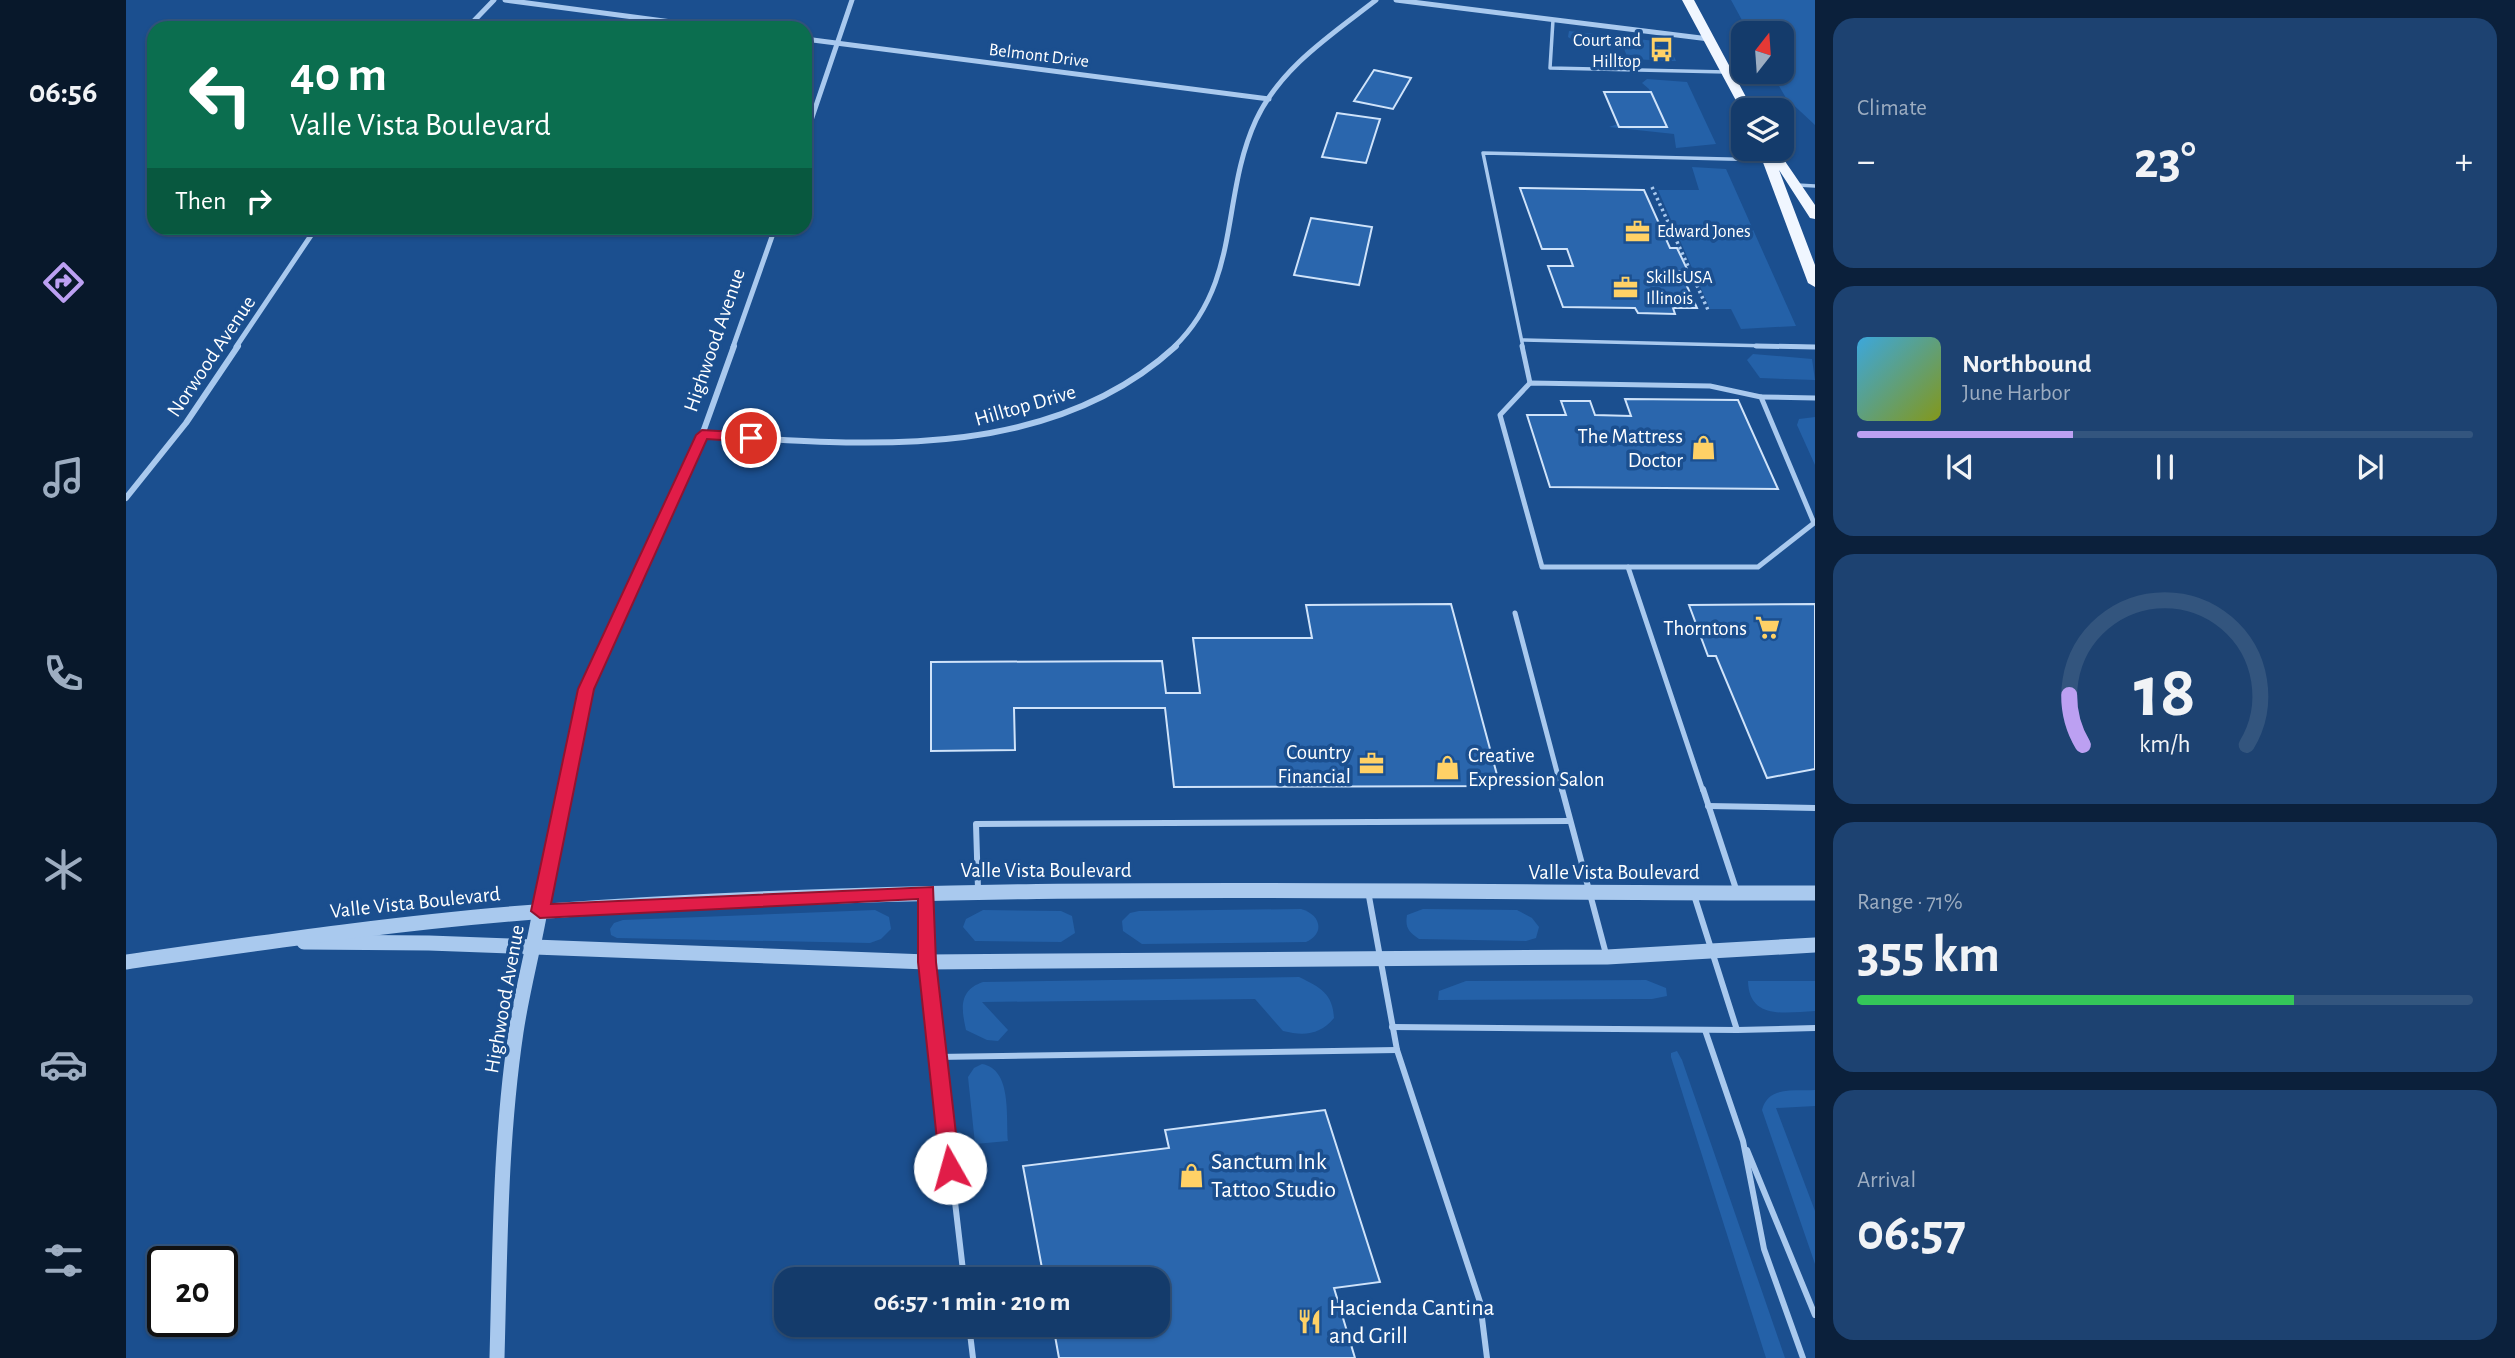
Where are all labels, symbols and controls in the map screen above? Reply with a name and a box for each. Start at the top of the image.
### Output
north arrow [1731,21,1794,84]
map controls [1731,21,1794,161]
place label: Court and Hilltop [1573,32,1641,71]
bus stop icon: Court and Hilltop [1647,36,1675,64]
street label: Belmont Drive [988,41,1090,71]
icon: left [175,49,266,140]
text: 40 m [290,51,387,100]
text: 06:56 [29,76,97,108]
text: Climate [1857,97,1927,120]
button: layers [1731,98,1794,161]
text: Valle Vista Boulevard [290,109,551,141]
text: 23° [2134,135,2196,187]
text: − [1857,143,1875,181]
text: + [2455,143,2473,181]
icon: right [240,182,278,220]
text: Then [175,188,226,214]
office icon: Edward Jones [1623,217,1651,245]
place label: Edward Jones [1657,223,1751,241]
icon: directions [39,258,88,307]
street label: Highwood Avenue [680,266,749,415]
place label: SkillsUSA Illinois [1646,269,1713,308]
office icon: SkillsUSA Illinois [1612,273,1640,301]
street label: Norwood Avenue [163,292,260,421]
text: Northbound [1962,351,2091,377]
street label: Hilltop Drive [972,381,1078,430]
text: June Harbor [1962,382,2070,405]
pin [721,408,781,468]
icon: arrive [732,419,770,457]
place label: The Mattress Doctor [1577,426,1683,471]
shop icon: The Mattress Doctor [1689,434,1717,462]
icon: previous [1941,448,1979,486]
icon: pause [2146,448,2184,486]
icon: next [2351,448,2389,486]
icon: music [39,453,88,502]
supermarket icon: Thorntons [1753,614,1781,642]
place label: Thorntons [1663,618,1747,639]
icon: phone [39,649,88,698]
text: 18 [2134,657,2196,730]
text: km/h [2139,732,2191,757]
place label: Country Financial [1278,742,1351,787]
place label: Creative Expression Salon [1468,745,1605,790]
office icon: Country Financial [1357,750,1385,778]
shop icon: Creative Expression Salon [1434,753,1462,781]
icon: climate [39,845,88,894]
street label: Valle Vista Boulevard [960,860,1132,881]
street label: Valle Vista Boulevard [1528,862,1700,883]
street label: Valle Vista Boulevard [329,883,501,922]
text: Range · 71% [1857,891,1963,914]
street label: Highwood Avenue [481,923,528,1075]
text: 355 km [1857,929,2000,981]
icon: car [39,1040,88,1089]
position arrow [913,1131,987,1205]
place label: Sanctum Ink Tattoo Studio [1211,1150,1336,1202]
shop icon: Sanctum Ink Tattoo Studio [1177,1161,1205,1189]
text: Arrival [1857,1169,1916,1192]
text: 06:57 [1857,1207,1966,1259]
icon: filters [39,1236,88,1285]
speed limit sign: 20 [147,1246,238,1337]
text: 06:57 · 1 min · 210 m [873,1289,1071,1315]
place label: Hacienda Cantina and Grill [1329,1296,1495,1348]
restaurant icon: Hacienda Cantina and Grill [1295,1307,1323,1335]

